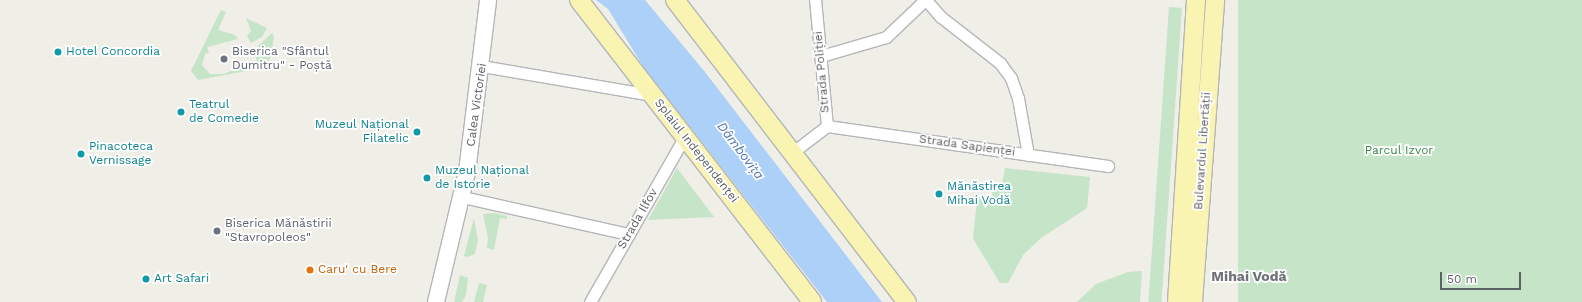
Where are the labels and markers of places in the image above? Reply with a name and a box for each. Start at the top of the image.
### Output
place label: Hotel Concordia [66,45,161,59]
place label: Biserica "Sfântul Dumitru" - Poștă [232,45,332,73]
marker: Hotel Concordia [53,47,63,57]
marker: Biserica "Sfântul Dumitru" - Poștă [219,54,229,64]
place label: Teatrul de Comedie [189,98,259,126]
marker: Teatrul de Comedie [176,107,186,117]
place label: Muzeul Național Filatelic [314,118,409,146]
marker: Muzeul Național Filatelic [412,127,422,137]
place label: Pinacoteca Vernissage [89,140,153,168]
marker: Pinacoteca Vernissage [76,149,86,159]
place label: Muzeul Național de Istorie [435,164,530,192]
marker: Muzeul Național de Istorie [422,173,432,183]
place label: Mănăstirea Mihai Vodă [947,180,1011,208]
marker: Mănăstirea Mihai Vodă [934,189,944,199]
place label: Biserica Mănăstirii "Stavropoleos" [225,217,332,245]
marker: Biserica Mănăstirii "Stavropoleos" [212,226,222,236]
place label: Caru' cu Bere [318,263,397,277]
marker: Caru' cu Bere [305,265,315,275]
place label: Art Safari [154,272,209,286]
marker: Art Safari [141,274,151,284]

